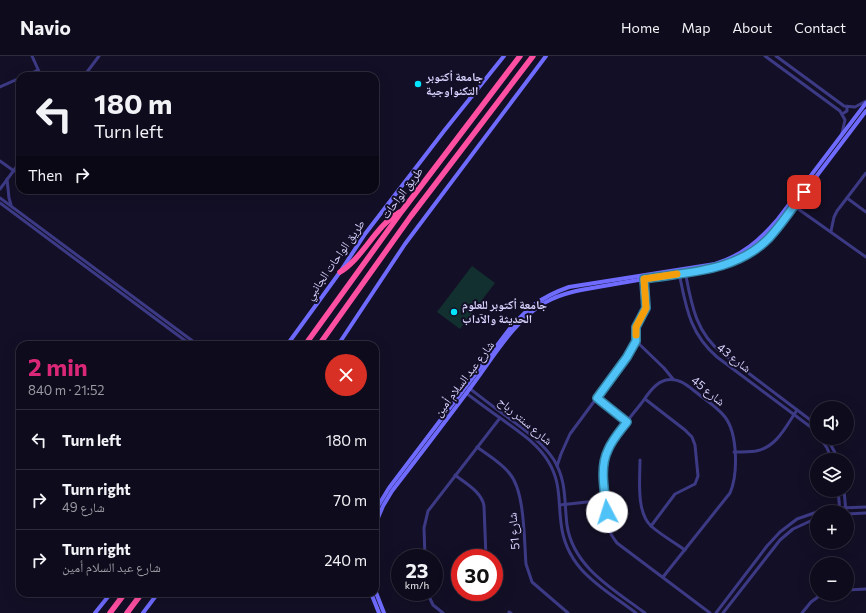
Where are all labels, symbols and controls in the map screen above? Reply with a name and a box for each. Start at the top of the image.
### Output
text: Navio [20,16,71,39]
text: Home [621,19,660,36]
text: Map [682,19,710,36]
text: About [732,19,772,36]
text: Contact [794,19,846,36]
place label: جامعة أكتوبر التكنواوجية [425,69,483,98]
marker: جامعة أكتوبر التكنواوجية [413,79,423,89]
text: 180 m [94,86,172,120]
icon: left [28,88,80,140]
text: Turn left [94,120,163,142]
icon: right [71,164,93,186]
street label: طريق الواحات [377,164,426,222]
text: Then [28,166,63,184]
pin [787,175,821,209]
icon: arrive [793,181,815,203]
street label: طريق الواحات الجانبي [301,217,370,304]
place label: جامعة أكتوبر للعلوم الحديثة والآداب [462,297,547,326]
marker: جامعة أكتوبر للعلوم الحديثة والآداب [449,307,459,317]
street label: شارع عبد السلام أمين [430,338,498,420]
street label: شارع 43 [714,340,754,376]
text: 2 min [28,352,88,381]
button: close [325,354,367,396]
street label: شارع 45 [688,372,728,410]
text: 840 m · 21:52 [28,382,105,398]
street label: شارع سنتر رباح [494,393,556,449]
map controls [810,401,854,601]
button: sound [810,401,854,445]
icon: left [28,429,50,451]
text: Turn left [62,431,121,449]
text: 180 m [326,431,367,449]
button: layers [810,453,854,497]
text: Turn right [62,480,131,498]
icon: right [28,489,50,511]
text: 70 m [333,491,367,509]
position arrow [586,491,628,533]
text: شارع 49 [62,499,105,515]
button: + [810,505,854,549]
street label: شارع 51 [504,512,524,550]
text: Turn right [62,540,131,558]
icon: right [28,549,50,571]
speed limit sign: 30 [451,549,503,601]
text: 240 m [324,551,367,569]
button: − [810,557,854,601]
text: 23 [405,558,429,582]
text: شارع عبد السلام أمين [62,559,161,575]
text: km/h [405,579,429,591]

